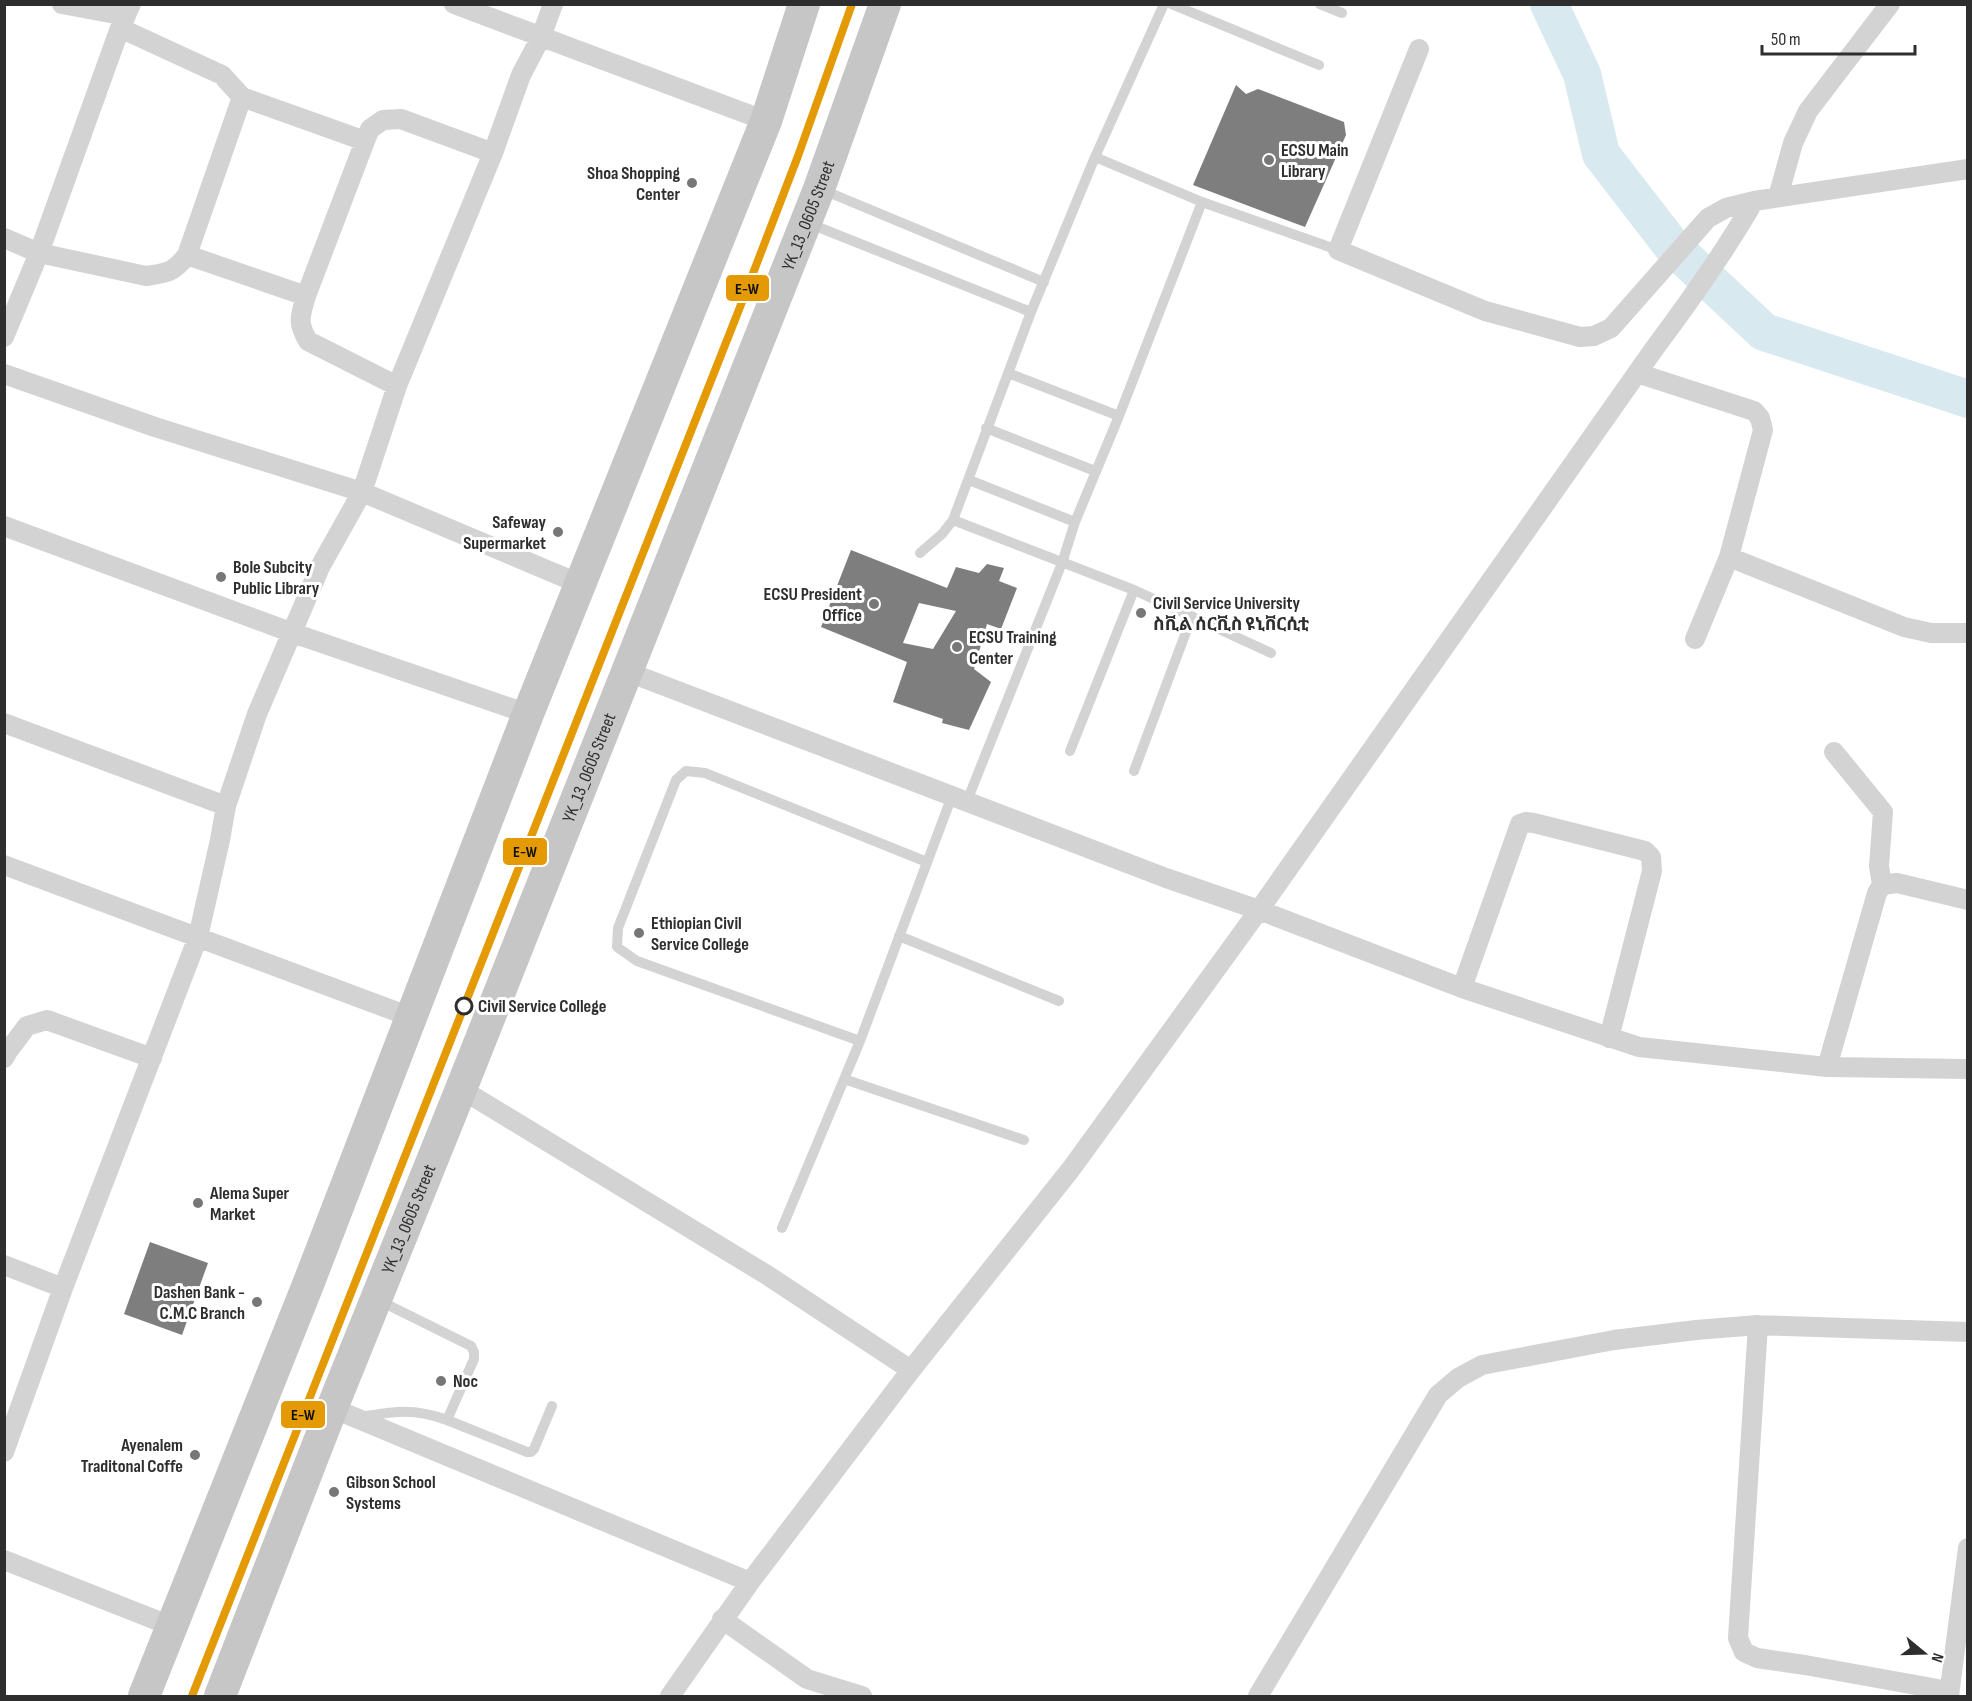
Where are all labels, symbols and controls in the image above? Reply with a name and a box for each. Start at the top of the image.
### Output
scale bar [1762,18,1915,56]
text: 50 m [1771,29,1801,50]
place label: ECSU Main Library [1281,140,1349,182]
marker: ECSU Main Library [1262,153,1276,167]
street label: YK_13_0605 Street [778,158,839,274]
place label: Shoa Shopping Center [587,163,680,205]
marker: Shoa Shopping Center [685,176,699,190]
line badge: E-W [725,274,770,302]
text: E-W [735,280,760,299]
place label: Safeway Supermarket [463,512,547,554]
marker: Safeway Supermarket [551,525,565,539]
place label: Bole Subcity Public Library [233,557,320,599]
marker: Bole Subcity Public Library [214,570,228,584]
place label: ECSU President Office [764,584,862,626]
place label: Civil Service University ስቪል ሰርቪስ ዩኒቨርሲቲ [1153,593,1309,635]
marker: ECSU President Office [867,597,881,611]
marker: Civil Service University ስቪል ሰርቪስ ዩኒቨርሲቲ [1134,606,1148,620]
place label: ECSU Training Center [969,627,1057,669]
marker: ECSU Training Center [950,640,964,654]
street label: YK_13_0605 Street [558,710,621,826]
line badge: E-W [502,837,548,866]
text: E-W [513,843,538,862]
place label: Ethiopian Civil Service College [651,913,749,955]
marker: Ethiopian Civil Service College [632,926,646,940]
place label: Civil Service College [478,996,606,1017]
marker: Civil Service College [455,997,473,1015]
street label: YK_13_0605 Street [377,1161,441,1277]
place label: Alema Super Market [209,1183,290,1225]
marker: Alema Super Market [191,1196,205,1210]
place label: Dashen Bank - C.M.C Branch [154,1282,245,1324]
marker: Dashen Bank - C.M.C Branch [250,1295,264,1309]
place label: Noc [453,1371,478,1392]
marker: Noc [434,1374,448,1388]
line badge: E-W [280,1400,326,1429]
text: E-W [291,1406,316,1425]
place label: Ayenalem Traditonal Coffe [81,1435,183,1477]
marker: Ayenalem Traditonal Coffe [188,1448,202,1462]
place label: Gibson School Systems [346,1472,436,1514]
marker: Gibson School Systems [327,1485,341,1499]
north arrow [1894,1623,1954,1683]
text: N [1926,1650,1947,1665]

